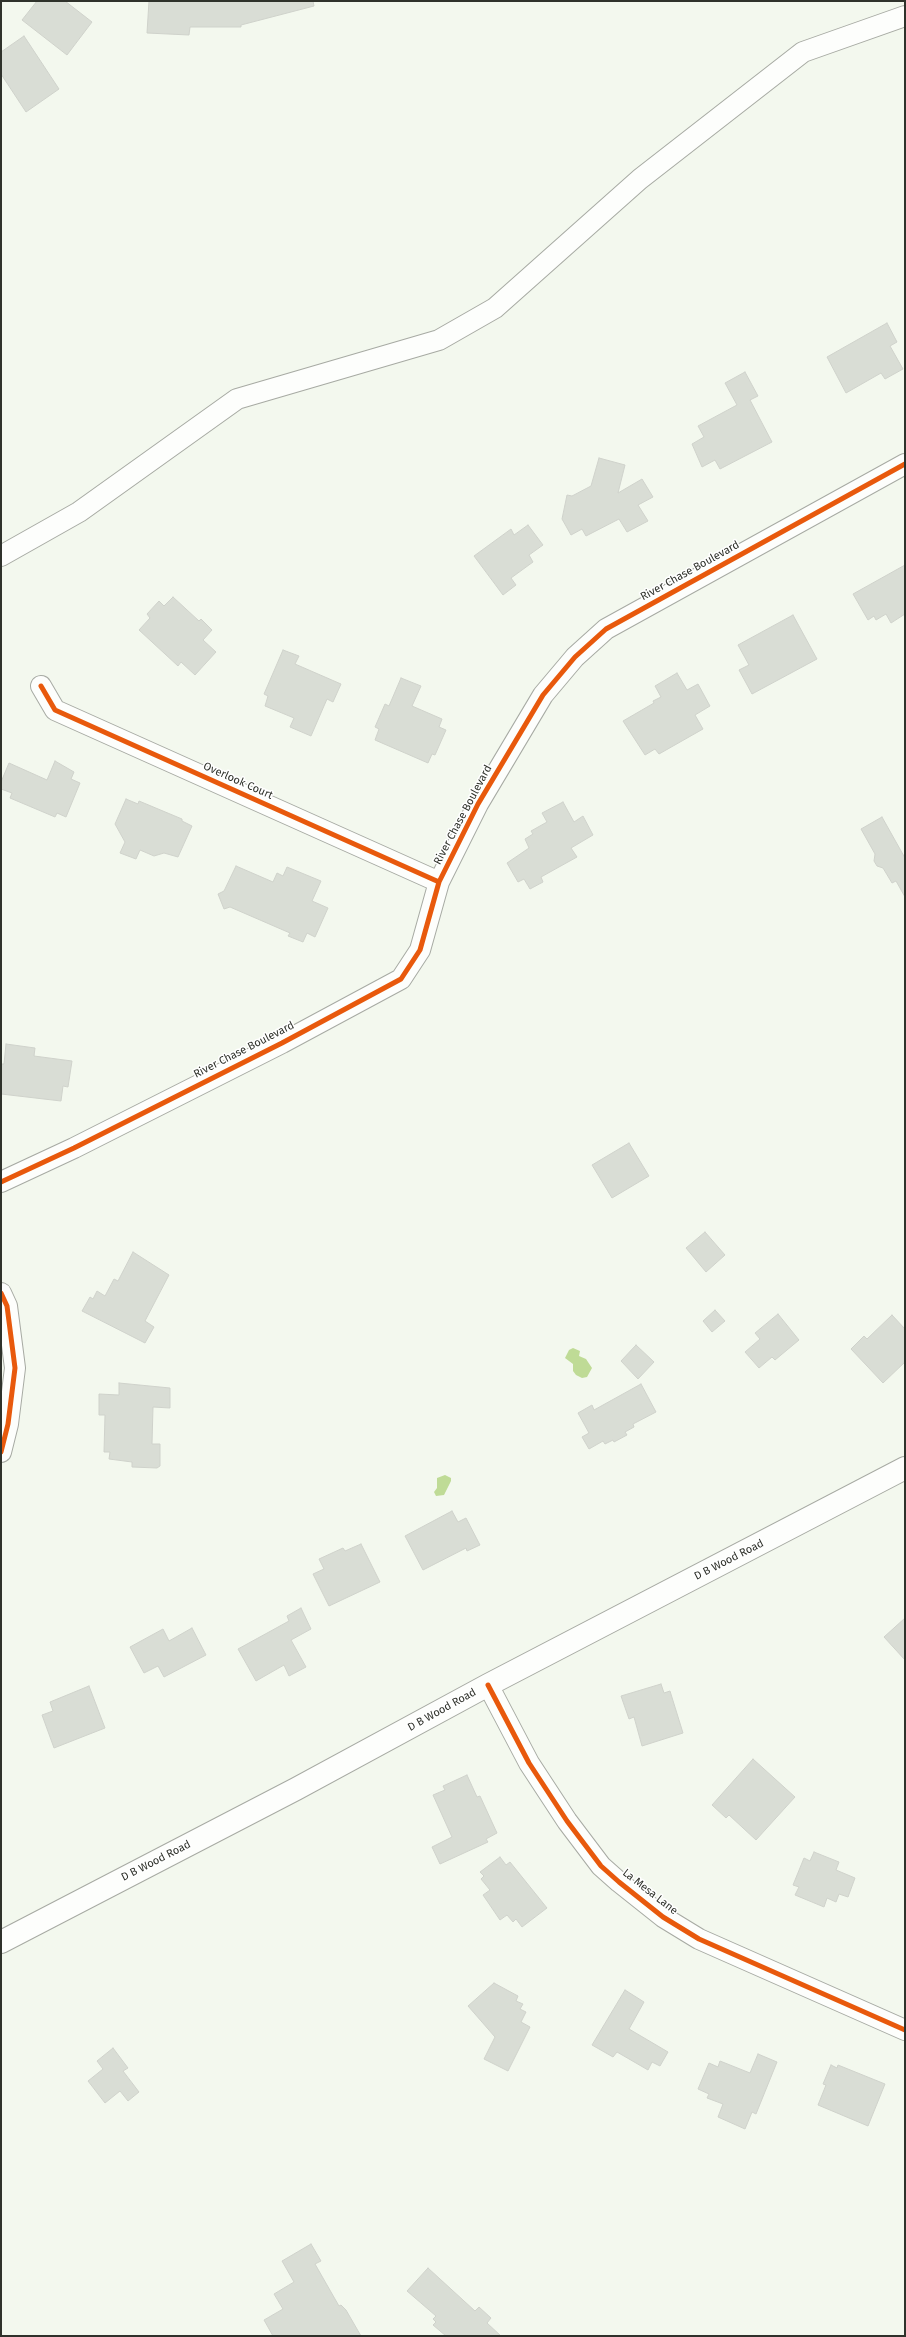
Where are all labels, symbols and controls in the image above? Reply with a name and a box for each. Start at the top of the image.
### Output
street label: River Chase Boulevard [638,538,742,604]
street label: Overlook Court [201,760,275,802]
street label: River Chase Boulevard [431,763,495,867]
street label: River Chase Boulevard [192,1019,296,1081]
street label: D B Wood Road [692,1537,766,1583]
street label: D B Wood Road [405,1686,479,1734]
street label: D B Wood Road [119,1838,193,1884]
street label: La Mesa Lane [620,1866,680,1918]

